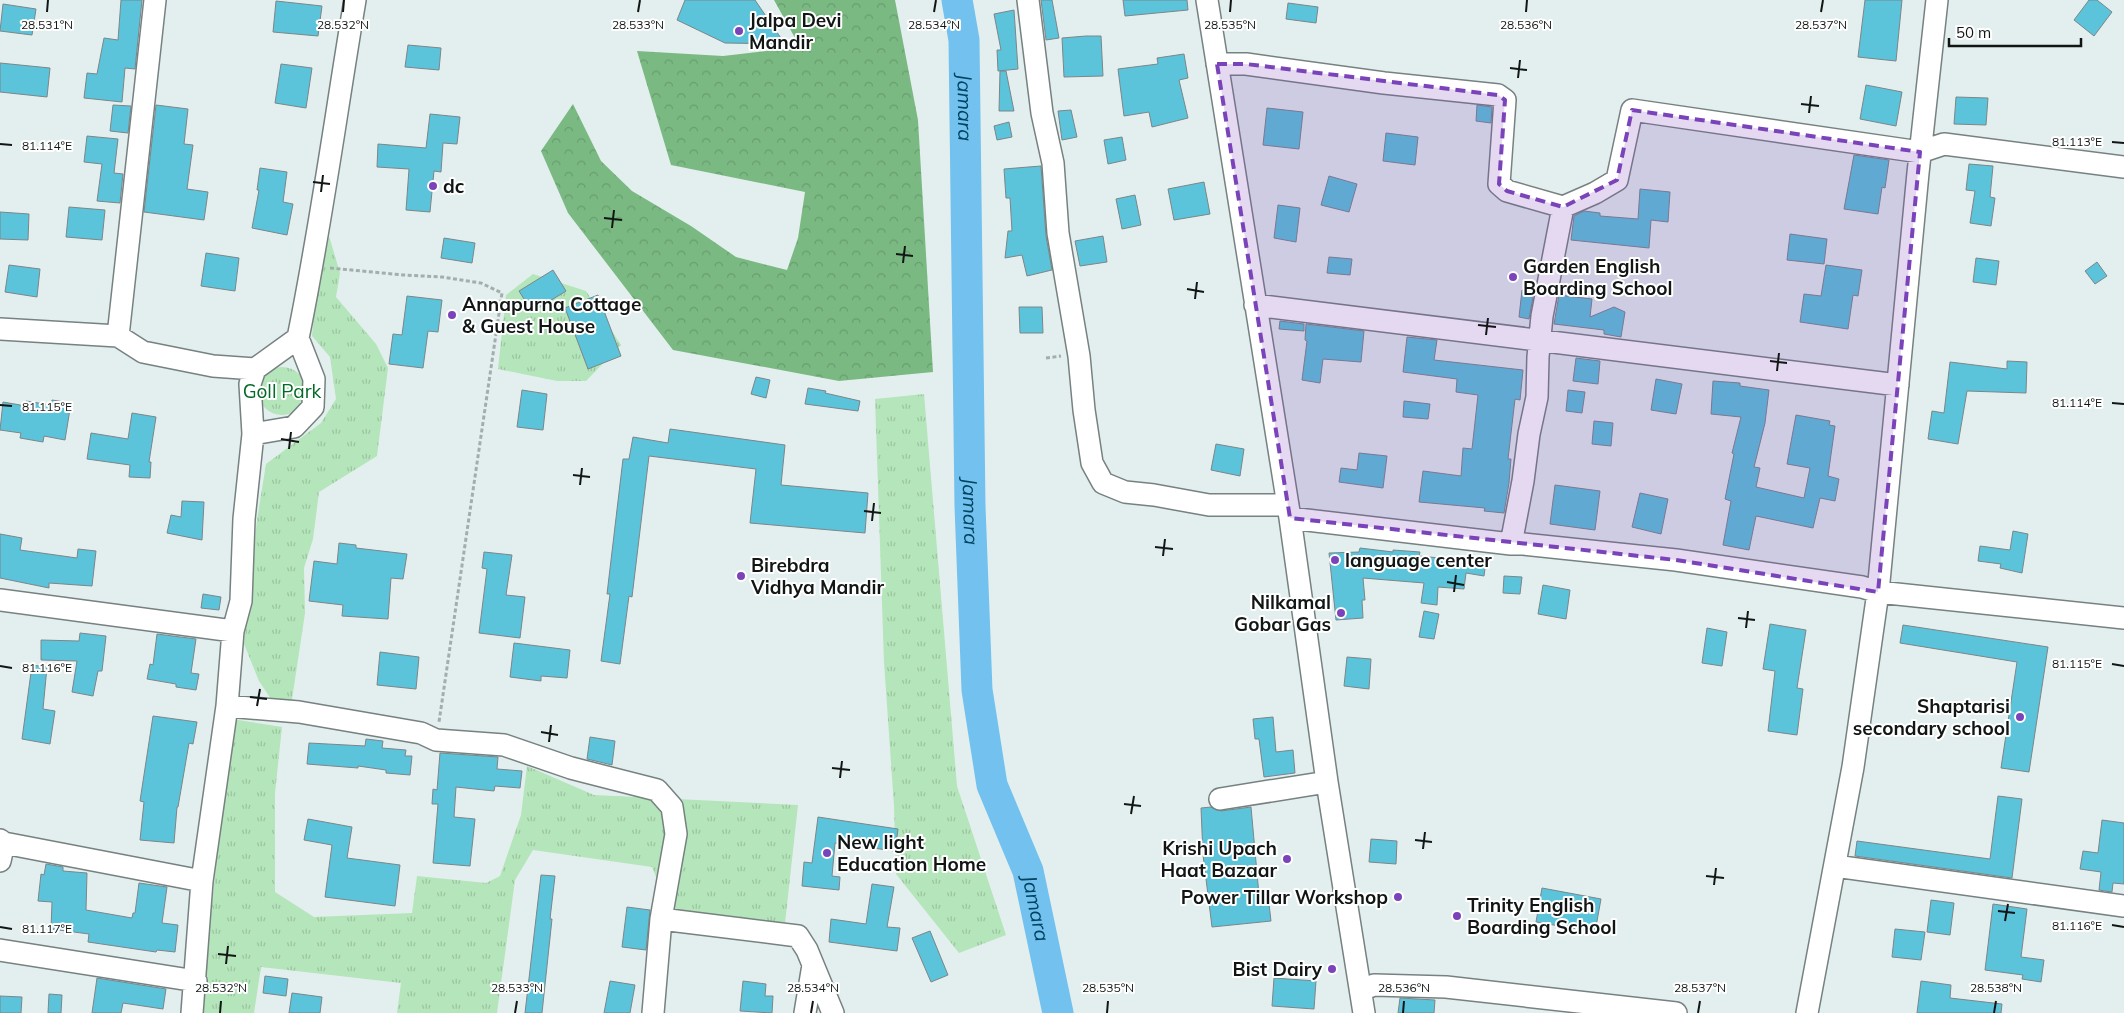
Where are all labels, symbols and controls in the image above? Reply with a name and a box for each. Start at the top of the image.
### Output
place label: Jalpa Devi Mandir [749,8,841,54]
scale bar [1949,15,2082,47]
text: 28.531°N [21,17,73,32]
text: 28.532°N [317,17,369,32]
text: 28.533°N [612,17,664,32]
text: 28.534°N [908,17,960,32]
text: 28.535°N [1204,17,1256,32]
text: 28.536°N [1500,17,1552,32]
text: 28.537°N [1795,17,1847,32]
text: 50 m [1956,23,1991,42]
marker: Jalpa Devi Mandir [733,25,745,37]
water label: Jamara [952,72,978,141]
text: 81.113°E [2052,134,2102,149]
text: 81.114°E [22,138,72,153]
place label: dc [443,174,465,198]
marker: dc [427,180,439,192]
place label: Garden English Boarding School [1523,254,1672,300]
marker: Garden English Boarding School [1507,271,1519,283]
place label: Annapurna Cottage & Guest House [462,292,641,338]
marker: Annapurna Cottage & Guest House [446,309,458,321]
park label: Goll Park [243,379,322,403]
text: 81.114°E [2052,395,2102,410]
text: 81.115°E [22,399,72,414]
water label: Jamara [958,476,984,545]
place label: language center [1345,548,1492,572]
place label: Birebdra Vidhya Mandir [750,553,884,599]
marker: language center [1329,554,1341,566]
marker: Birebdra Vidhya Mandir [735,570,747,582]
place label: Nilkamal Gobar Gas [1234,590,1331,636]
marker: Nilkamal Gobar Gas [1335,607,1347,619]
text: 81.115°E [2052,656,2102,671]
text: 81.116°E [22,660,72,675]
place label: Shaptarisi secondary school [1853,694,2010,740]
marker: Shaptarisi secondary school [2014,711,2026,723]
place label: New light Education Home [837,830,986,876]
place label: Krishi Upach Haat Bazaar [1161,836,1278,882]
marker: New light Education Home [821,847,833,859]
marker: Krishi Upach Haat Bazaar [1281,853,1293,865]
water label: Jamara [1017,870,1055,943]
place label: Power Tillar Workshop [1181,885,1388,909]
marker: Power Tillar Workshop [1392,891,1404,903]
place label: Trinity English Boarding School [1467,893,1616,939]
marker: Trinity English Boarding School [1451,910,1463,922]
text: 81.116°E [2052,918,2102,933]
text: 81.117°E [22,921,72,936]
place label: Bist Dairy [1233,957,1323,981]
marker: Bist Dairy [1326,963,1338,975]
text: 28.532°N [195,980,247,995]
text: 28.533°N [491,980,543,995]
text: 28.534°N [787,980,839,995]
text: 28.535°N [1082,980,1134,995]
text: 28.536°N [1378,980,1430,995]
text: 28.537°N [1674,980,1726,995]
text: 28.538°N [1970,980,2022,995]

